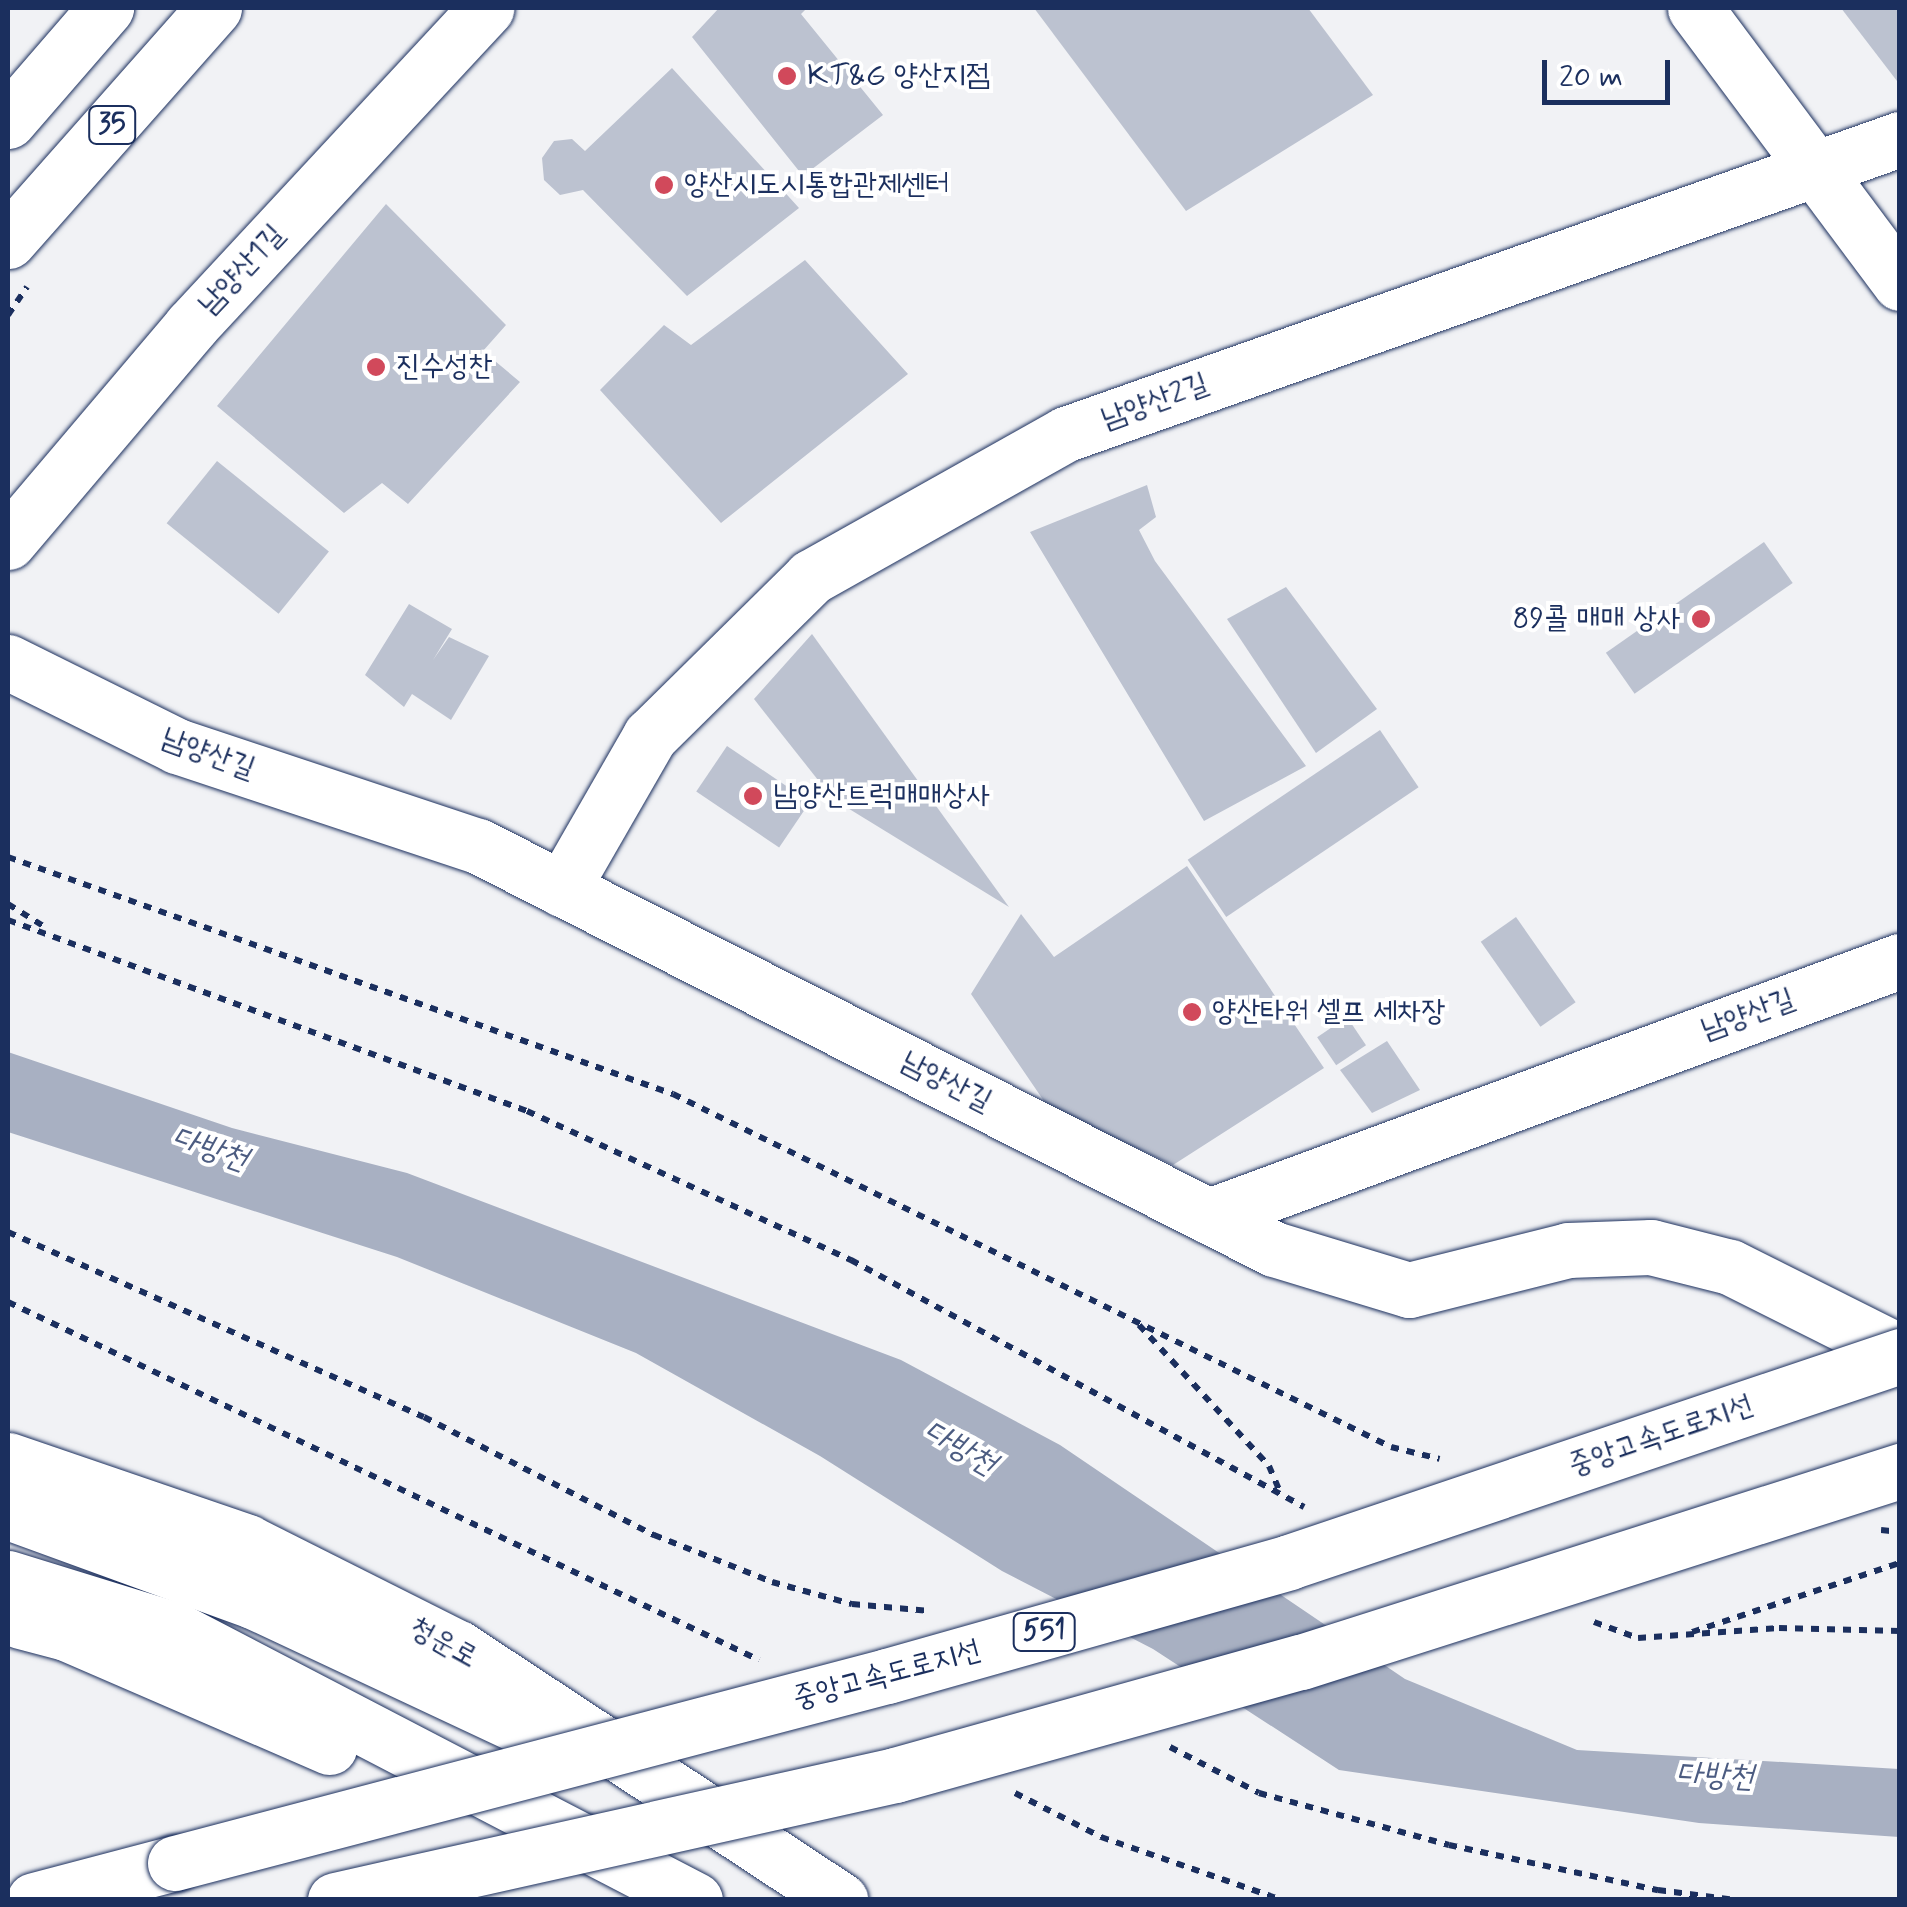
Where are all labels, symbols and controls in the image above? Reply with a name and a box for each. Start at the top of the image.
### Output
scale bar [1547,40,1674,102]
place label: KT&G 양산지점 [807,58,990,94]
text: 20 m [1559,58,1623,97]
marker: KT&G 양산지점 [776,65,798,87]
road number: 35 [87,102,137,148]
place label: 양산시도시통합관제센터 [684,167,950,203]
marker: 양산시도시통합관제센터 [653,174,675,196]
street label: 남양산1길 [191,218,293,322]
place label: 진수성찬 [396,349,493,385]
marker: 진수성찬 [365,356,387,378]
street label: 남양산2길 [1097,366,1213,438]
place label: 89콜 매매 상사 [1512,601,1681,637]
marker: 89콜 매매 상사 [1690,608,1712,630]
street label: 남양산길 [156,721,260,787]
place label: 남양산트럭매매상사 [773,778,990,814]
marker: 남양산트럭매매상사 [742,785,764,807]
street label: 남양산길 [1696,982,1800,1048]
place label: 양산타워 셀프 세차장 [1212,994,1445,1030]
marker: 양산타워 셀프 세차장 [1181,1001,1203,1023]
street label: 남양산길 [895,1044,997,1120]
water label: 다방천 [167,1118,253,1180]
street label: 중앙고속도로지선 [1564,1388,1758,1484]
water label: 다방천 [917,1412,1003,1484]
road number: 551 [1012,1609,1076,1655]
street label: 청운로 [403,1610,483,1676]
street label: 중앙고속도로지선 [789,1633,985,1717]
water label: 다방천 [1675,1755,1755,1797]

